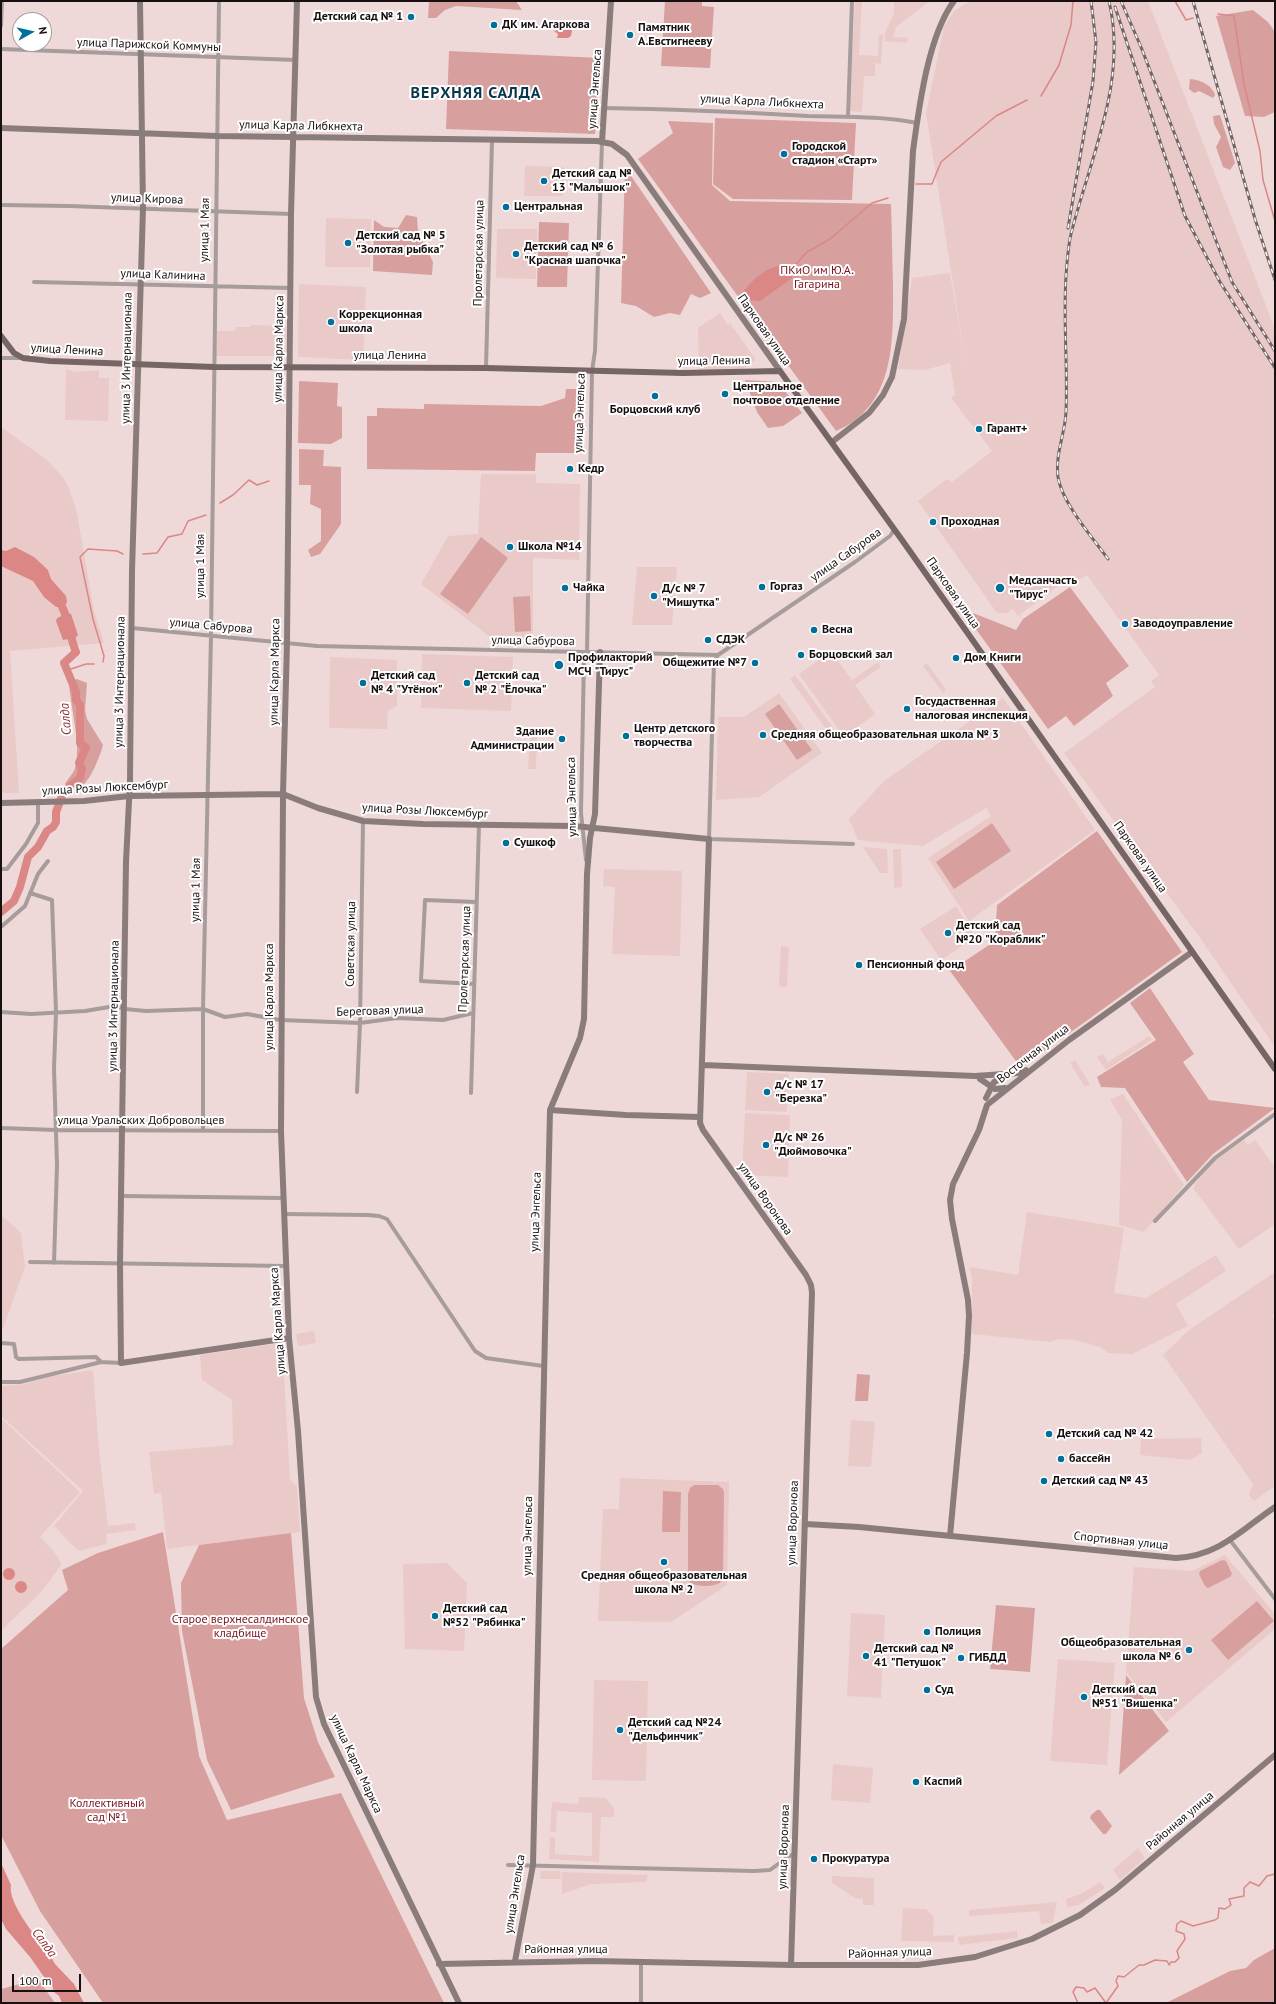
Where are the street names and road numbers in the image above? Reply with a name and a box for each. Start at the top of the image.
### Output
street label: улица Парижской Коммуны [77,35,221,55]
street label: улица Энгельса [585,49,605,129]
street label: улица Карла Либкнехта [700,92,824,112]
street label: улица Карла Либкнехта [239,118,363,134]
street label: улица Кирова [111,191,183,207]
street label: улица 1 Мая [197,198,213,262]
street label: Пролетарская улица [471,200,487,306]
street label: улица Калинина [120,266,206,284]
street label: улица 3 Интернационала [119,292,135,424]
street label: Парковая улица [734,292,794,368]
street label: улица Карла Маркса [271,295,287,403]
street label: улица Ленина [30,341,104,359]
street label: улица Ленина [354,349,426,363]
street label: улица Ленина [677,353,751,369]
street label: улица Энгельса [571,373,589,453]
street label: улица Сабурова [808,525,884,585]
street label: улица 1 Мая [194,534,208,598]
street label: Парковая улица [923,555,983,631]
street label: улица Сабурова [169,615,253,637]
street label: улица 3 Интернационала [112,616,128,748]
street label: улица Карла Маркса [267,618,283,726]
street label: улица Сабурова [491,633,575,649]
street label: улица Энгельса [564,757,580,837]
street label: улица Розы Люксембург [42,778,168,798]
street label: улица Розы Люксембург [362,801,488,821]
street label: Парковая улица [1110,819,1170,895]
street label: улица 1 Мая [188,858,204,922]
street label: Советская улица [343,901,359,987]
street label: Пролетарская улица [456,905,474,1013]
street label: улица 3 Интернационала [106,940,122,1072]
street label: улица Карла Маркса [263,943,277,1051]
street label: Береговая улица [336,1002,424,1020]
street label: Восточная улица [994,1021,1072,1087]
street label: улица Уральских Добровольцев [58,1114,224,1128]
street label: улица Воронова [735,1160,795,1238]
street label: улица Энгельса [527,1172,545,1252]
street label: улица Карла Маркса [267,1267,289,1375]
street label: улица Воронова [784,1480,802,1566]
street label: улица Энгельса [520,1496,536,1576]
street label: Спортивная улица [1073,1529,1169,1553]
street label: улица Карла Маркса [327,1712,385,1816]
street label: Районная улица [1143,1789,1217,1853]
street label: улица Воронова [775,1804,793,1890]
street label: улица Энгельса [502,1853,528,1935]
street label: Районная улица [524,1943,608,1957]
street label: Районная улица [848,1944,932,1962]

